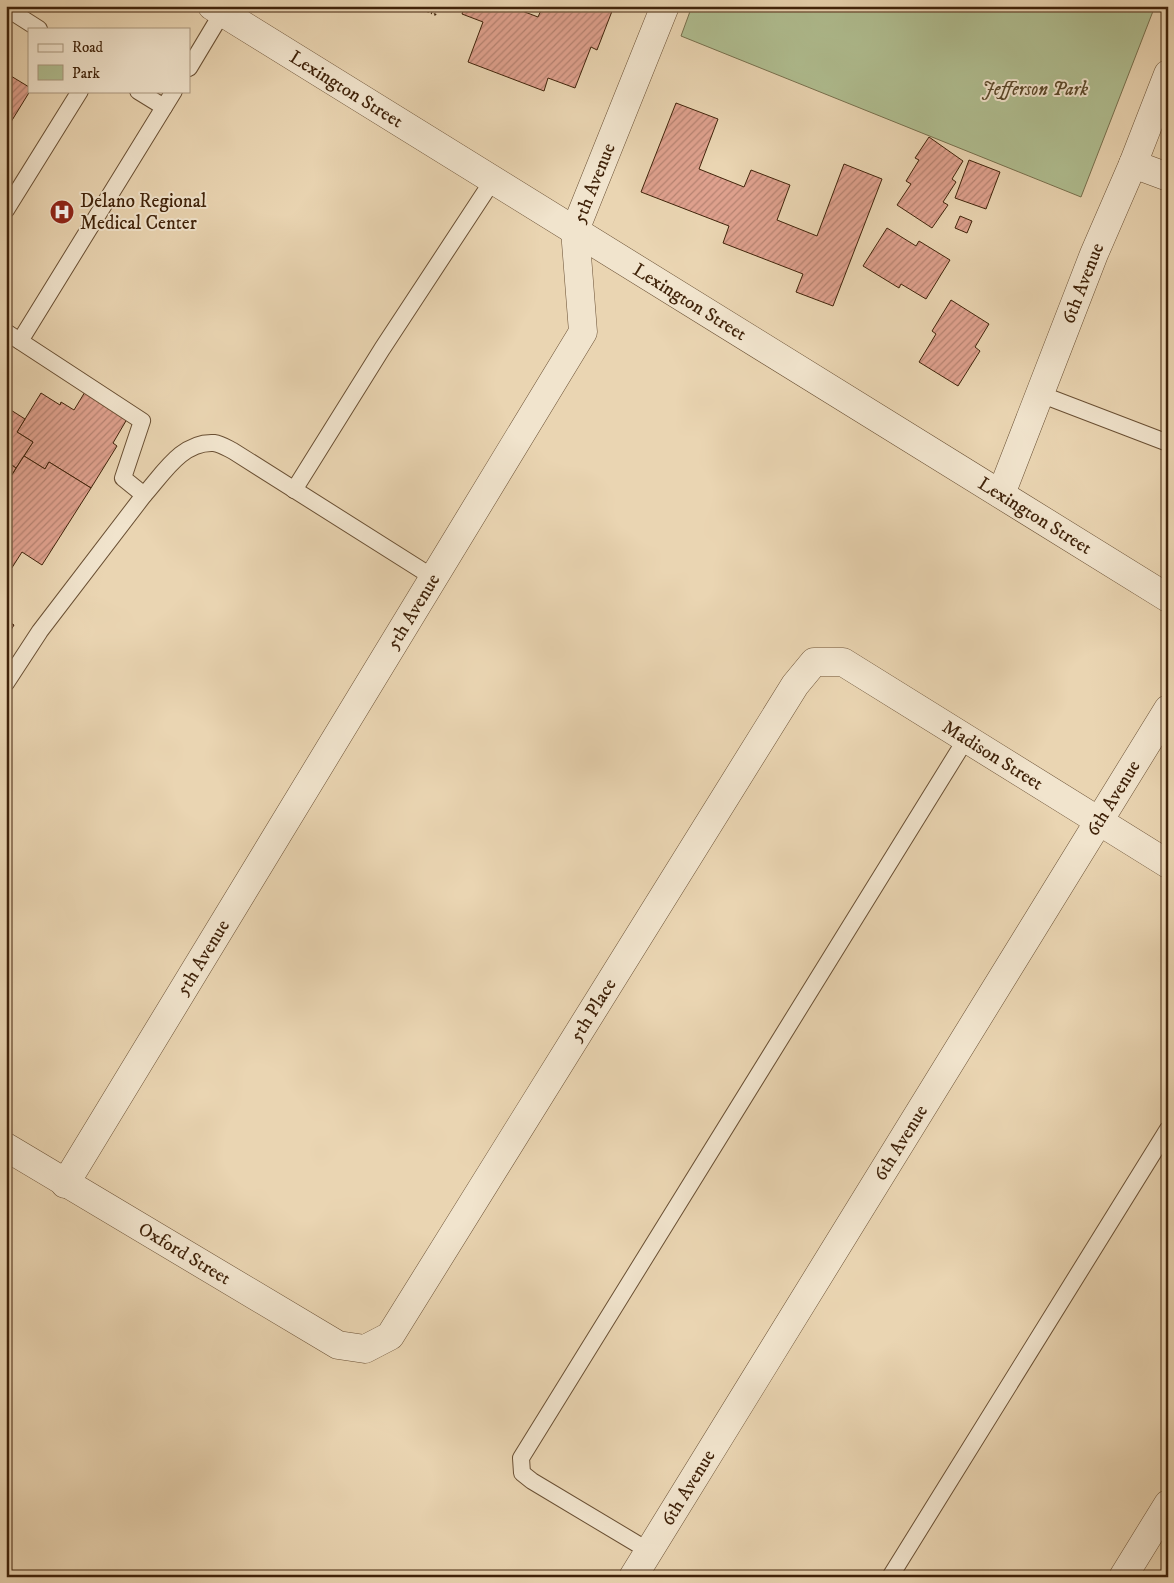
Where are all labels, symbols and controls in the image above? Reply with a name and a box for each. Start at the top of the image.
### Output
legend [28,28,190,92]
text: Road [72,38,104,57]
street label: Lexington Street [285,45,407,133]
text: Park [72,64,101,83]
park label: Jefferson Park [982,78,1088,101]
street label: 5th Avenue [567,139,620,227]
place label: Delano Regional Medical Center [80,190,207,235]
hospital icon: Delano Regional Medical Center [49,199,75,225]
street label: 6th Avenue [1057,239,1109,327]
street label: Lexington Street [629,258,751,346]
street label: Lexington Street [974,472,1096,559]
street label: 5th Avenue [381,569,445,654]
street label: Madison Street [938,715,1048,795]
street label: 6th Avenue [1081,756,1145,840]
street label: 5th Avenue [171,915,234,1000]
street label: 5th Place [564,974,621,1046]
street label: 6th Avenue [869,1101,933,1185]
street label: Oxford Street [134,1217,235,1290]
street label: 6th Avenue [656,1445,720,1530]

